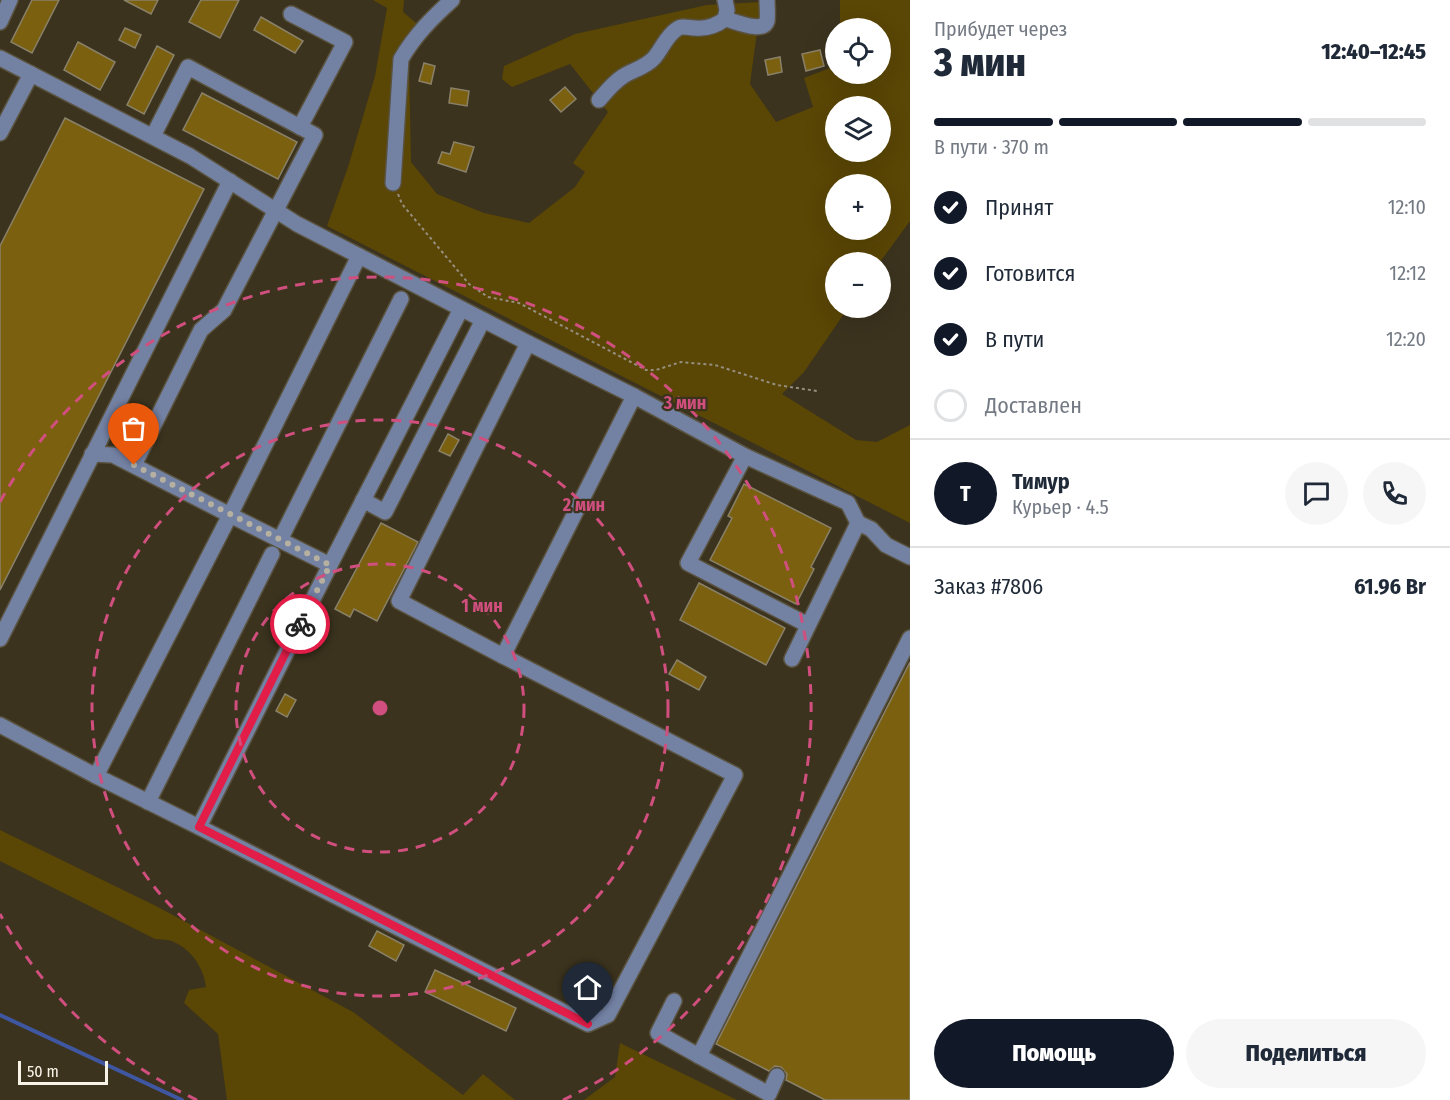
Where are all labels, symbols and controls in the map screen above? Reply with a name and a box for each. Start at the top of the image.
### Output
text: Прибудет через [934,17,1067,41]
map controls [825,18,891,318]
button: locate [825,18,891,84]
text: 12:40–12:45 [1321,38,1426,65]
text: 3 мин [934,40,1026,86]
button: layers [825,96,891,162]
text: В пути · 370 m [934,135,1049,159]
button: + [825,174,891,240]
icon: check [934,191,967,224]
text: Принят [985,194,1053,221]
text: 12:10 [1388,195,1426,219]
button: − [825,252,891,318]
icon: check [934,257,967,290]
text: Готовится [985,260,1076,287]
text: 12:12 [1389,261,1426,285]
icon: check [934,323,967,356]
text: В пути [985,326,1044,353]
text: 12:20 [1386,327,1426,351]
text: 3 мин [663,392,706,414]
text: Доставлен [985,392,1082,419]
pin [108,403,159,465]
icon: bag [117,412,150,445]
button: chat [1285,462,1348,525]
button: phone [1363,462,1426,525]
text: Тимур [1012,468,1070,495]
text: Т [960,480,971,507]
text: 2 мин [562,494,605,516]
text: Курьер · 4.5 [1012,495,1109,519]
text: Заказ #7806 [934,573,1043,600]
text: 61.96 Br [1354,573,1426,600]
courier [270,594,330,654]
text: 1 мин [461,595,503,617]
icon: bike [284,608,317,641]
centre of rings [370,698,390,718]
pin [562,962,613,1024]
icon: home [571,971,604,1004]
button: Помощь [934,1019,1174,1088]
button: Поделиться [1186,1019,1426,1088]
scale bar [18,1058,108,1086]
text: 50 m [27,1062,59,1081]

